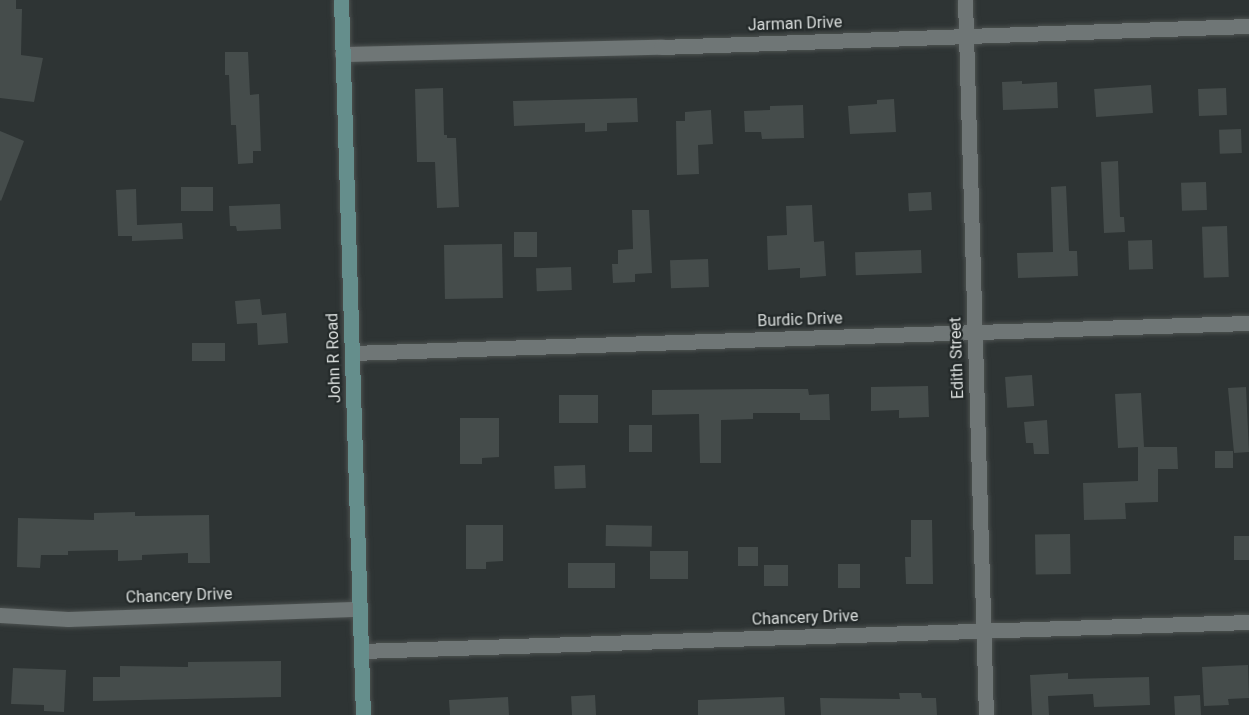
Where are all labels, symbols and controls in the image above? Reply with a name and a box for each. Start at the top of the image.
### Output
street label: Jarman Drive [747,13,843,35]
street label: Burdic Drive [757,309,843,331]
street label: John R Road [323,313,345,403]
street label: Edith Street [946,317,968,399]
street label: Chancery Drive [125,585,233,607]
street label: Chancery Drive [751,607,859,629]

